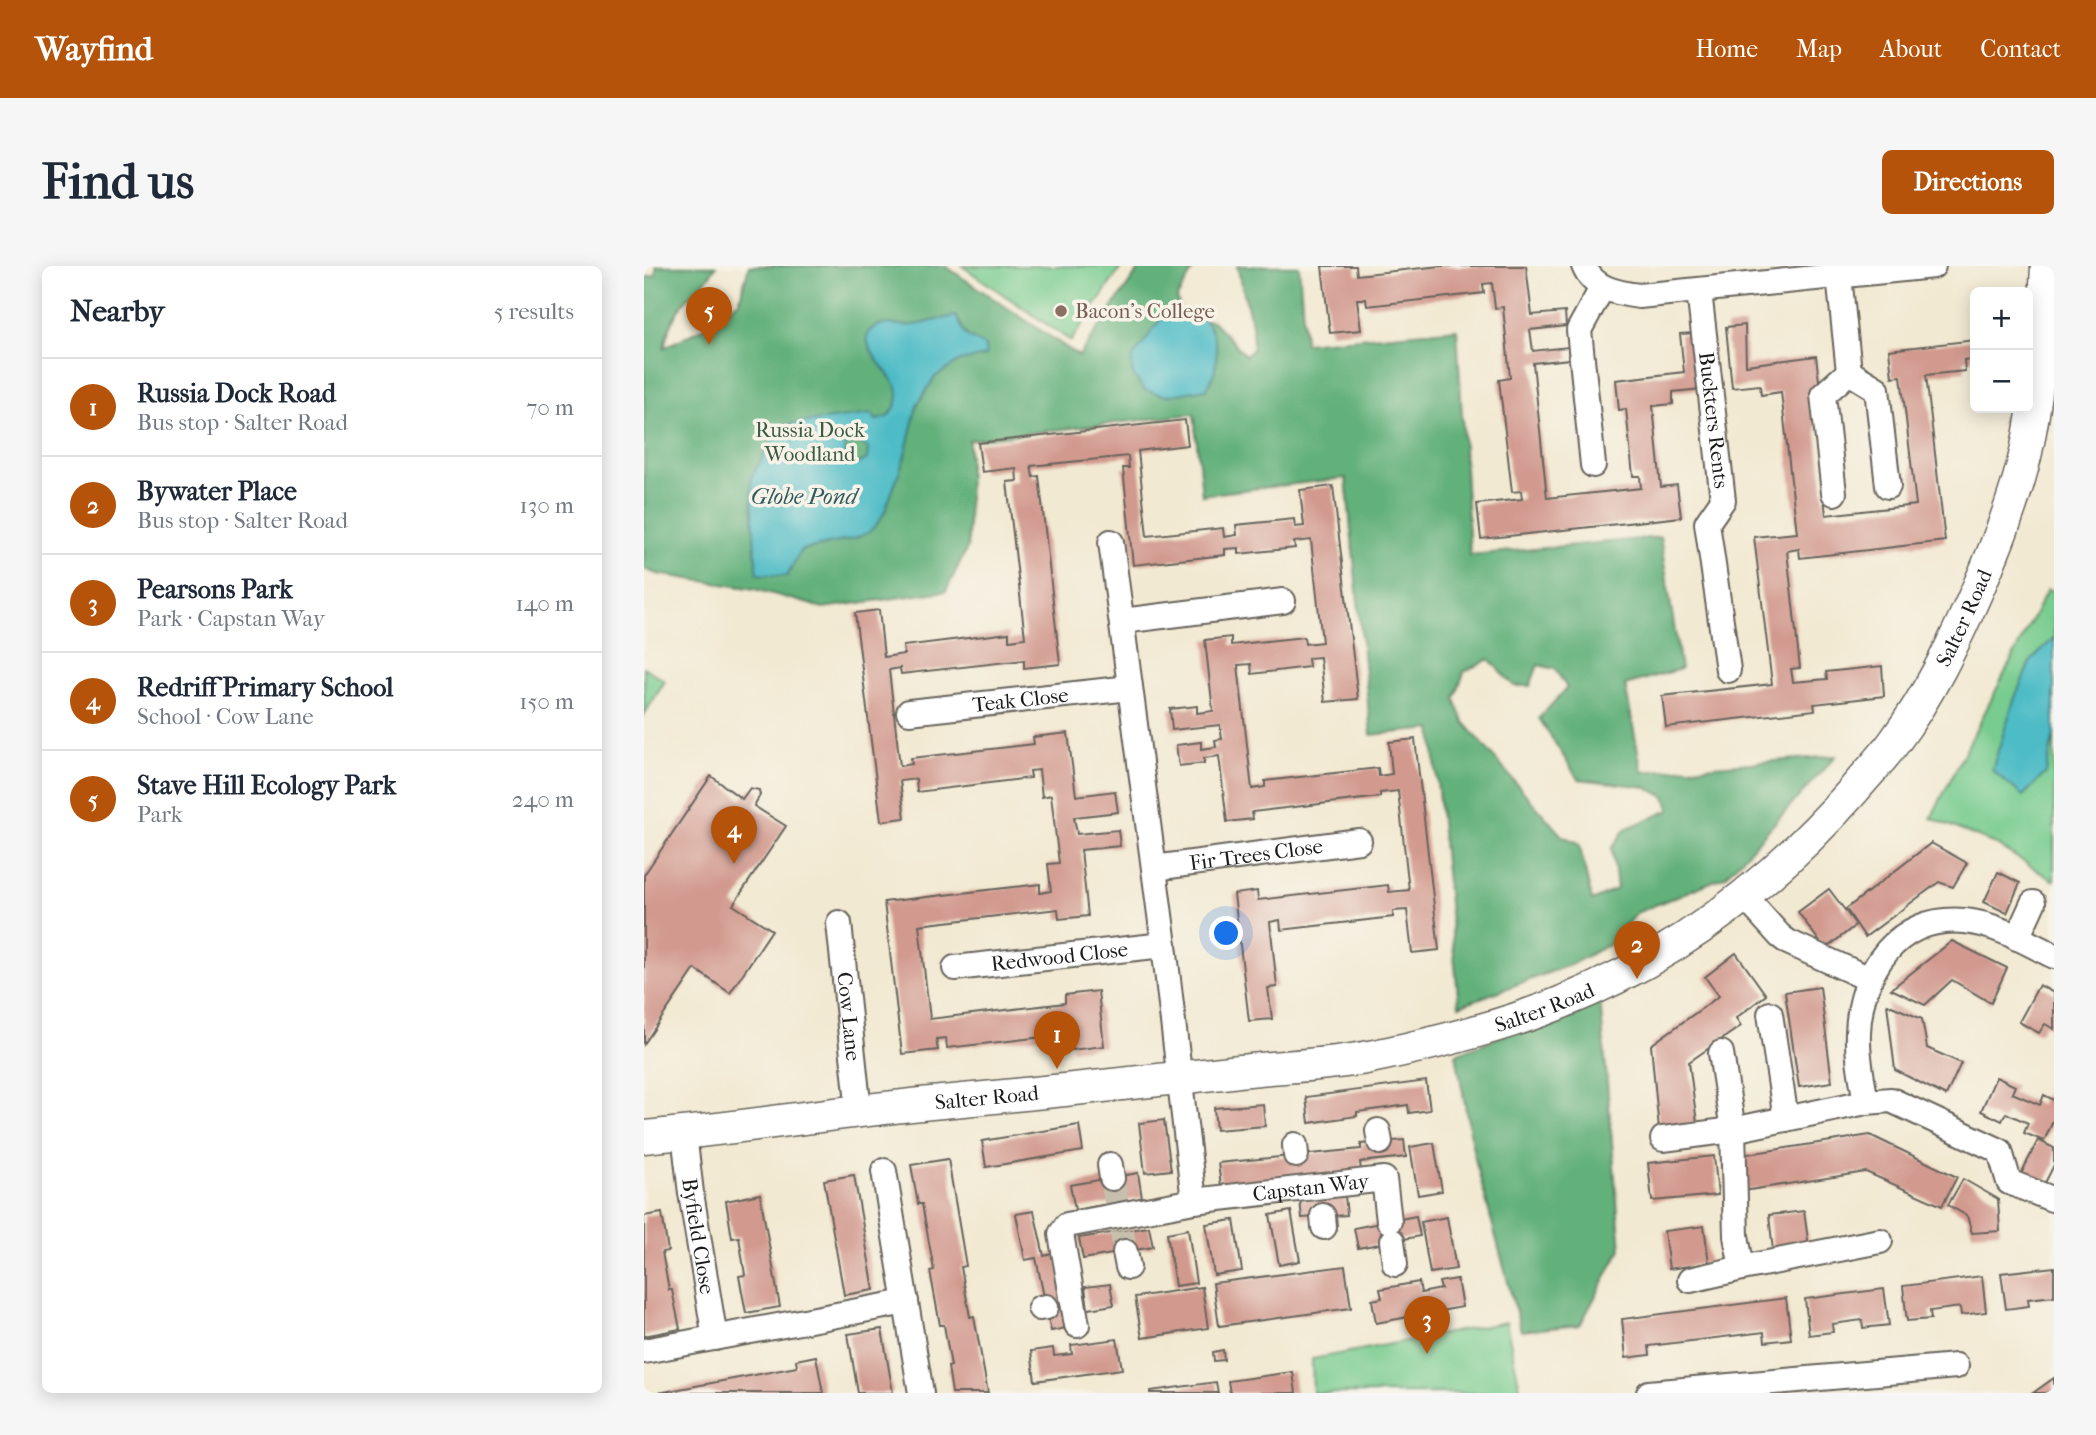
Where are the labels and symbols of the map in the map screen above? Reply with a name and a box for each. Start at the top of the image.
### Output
pin: 5 [686,287,732,345]
place label: Bacon's College [1075,299,1215,323]
marker: Bacon's College [1053,303,1069,319]
street label: Buckters Rents [1694,351,1734,490]
park label: Russia Dock Woodland [755,418,865,466]
water label: Globe Pond [751,483,861,510]
street label: Salter Road [1931,565,1997,671]
street label: Teak Close [971,683,1070,717]
pin: 4 [711,806,757,864]
street label: Fir Trees Close [1188,834,1324,875]
your location [1209,916,1243,950]
pin: 2 [1614,921,1660,979]
street label: Redwood Close [990,937,1129,976]
street label: Cow Lane [832,971,866,1062]
street label: Salter Road [1492,978,1599,1037]
pin: 1 [1034,1011,1080,1069]
street label: Salter Road [934,1081,1040,1115]
street label: Capstan Way [1251,1169,1371,1206]
street label: Byfield Close [677,1177,720,1296]
pin: 3 [1404,1296,1450,1354]

